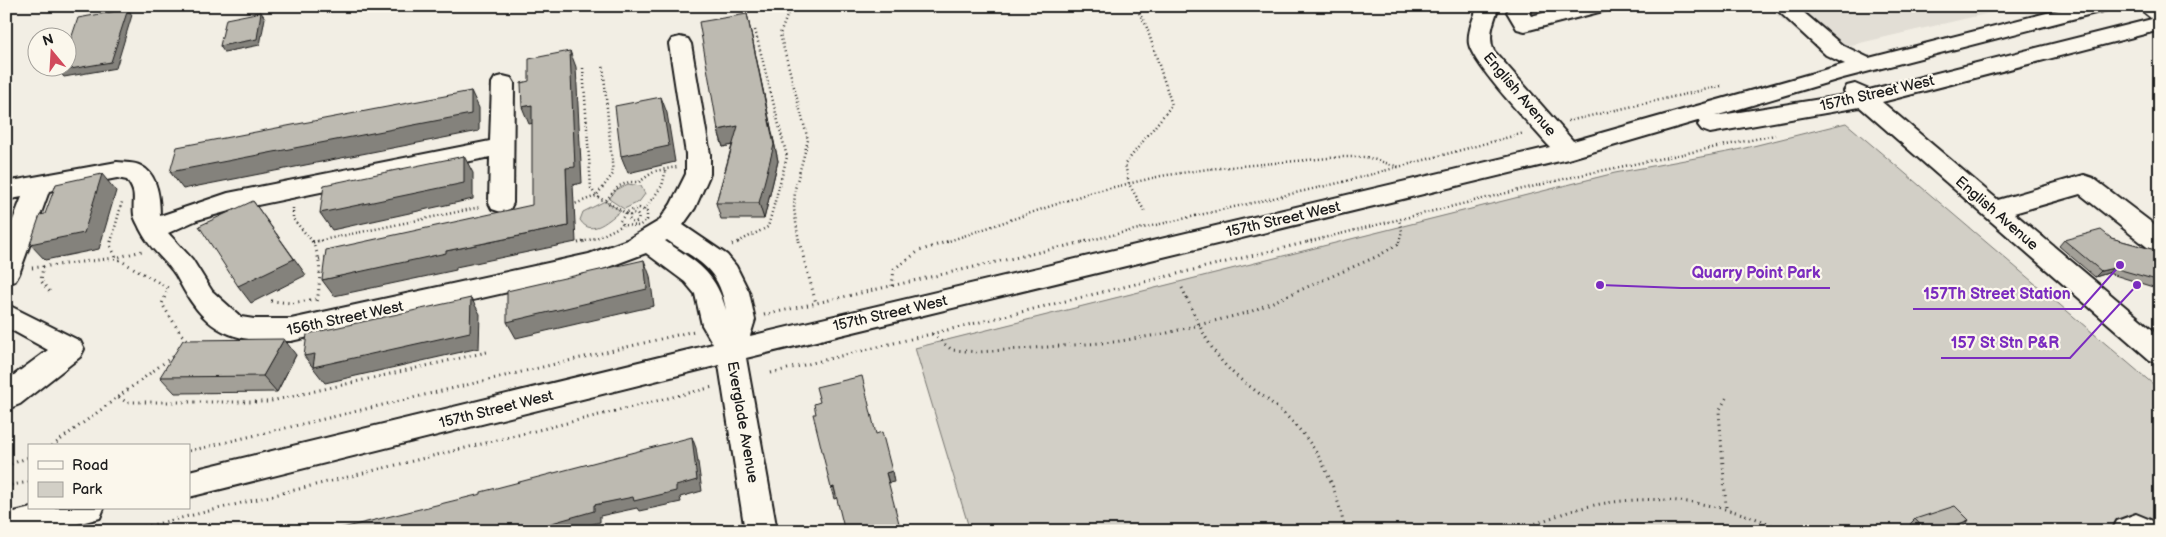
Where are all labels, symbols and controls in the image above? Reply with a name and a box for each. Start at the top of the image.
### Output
north arrow [28,28,78,78]
text: N [41,30,56,50]
street label: English Avenue [1479,48,1560,140]
street label: 157th Street West [1818,71,1937,116]
street label: English Avenue [1951,172,2042,255]
street label: 157th Street West [1224,197,1343,242]
callout: Quarry Point Park [1681,257,1830,288]
text: Quarry Point Park [1692,264,1821,283]
callout: 157Th Street Station [1913,278,2081,309]
text: 157Th Street Station [1923,285,2071,304]
street label: 157th Street West [831,291,950,336]
street label: 156th Street West [285,297,405,340]
callout: 157 St Stn P&R [1941,327,2070,358]
text: 157 St Stn P&R [1951,334,2059,353]
street label: Everglade Avenue [722,360,763,484]
street label: 157th Street West [437,386,555,433]
legend [28,444,190,510]
text: Road [72,456,108,475]
text: Park [72,480,103,499]

